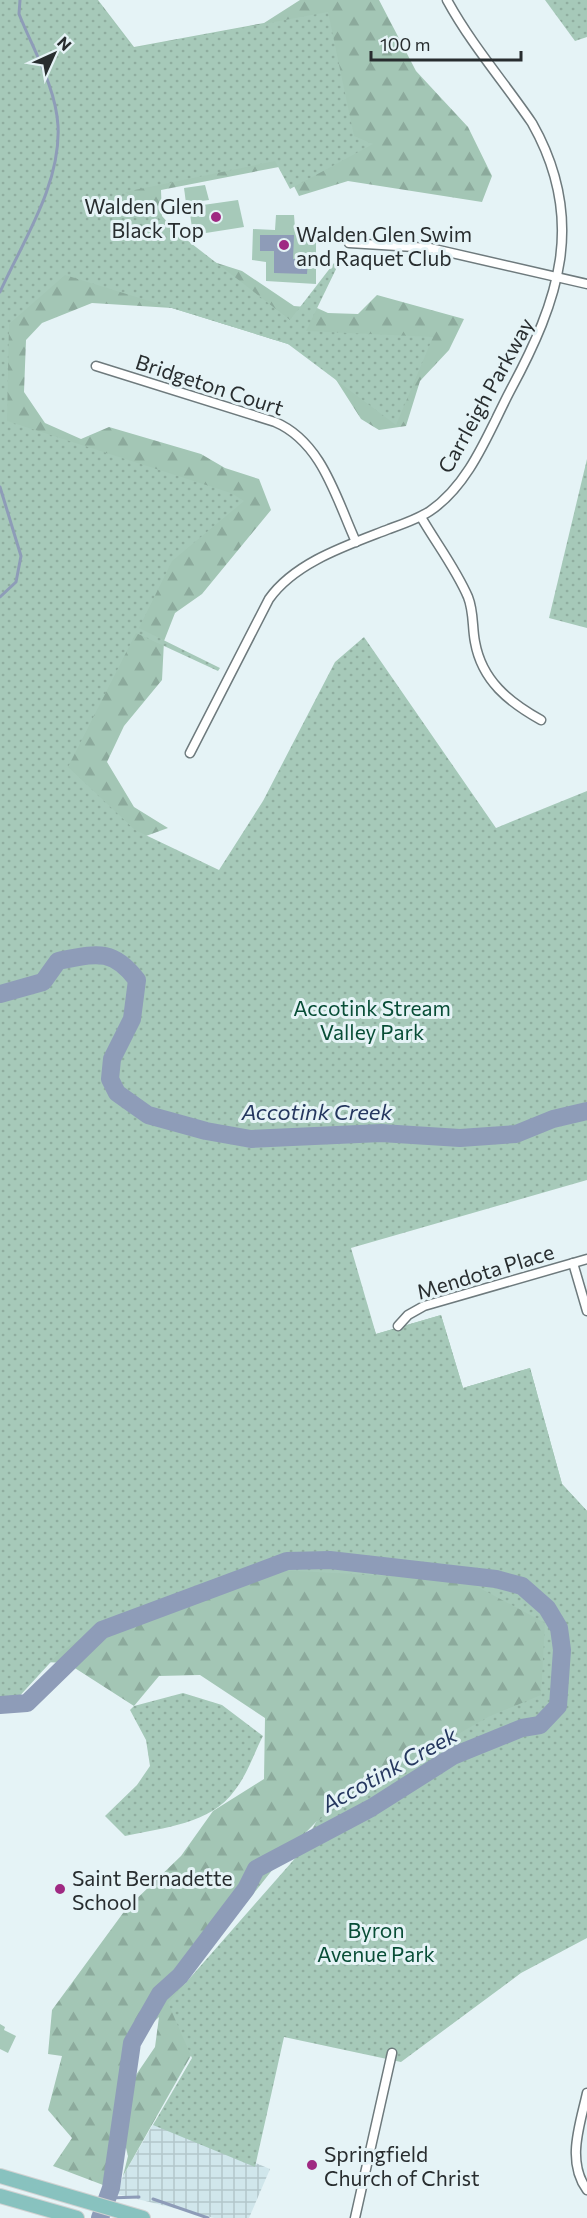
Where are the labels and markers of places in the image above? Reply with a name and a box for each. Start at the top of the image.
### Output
place label: Walden Glen Black Top [84,193,204,242]
marker: Walden Glen Black Top [209,210,223,224]
place label: Walden Glen Swim and Raquet Club [296,221,472,270]
marker: Walden Glen Swim and Raquet Club [277,238,291,252]
place label: Saint Bernadette School [72,1865,233,1914]
marker: Saint Bernadette School [53,1882,67,1896]
place label: Springfield Church of Christ [324,2141,480,2190]
marker: Springfield Church of Christ [305,2158,319,2172]

